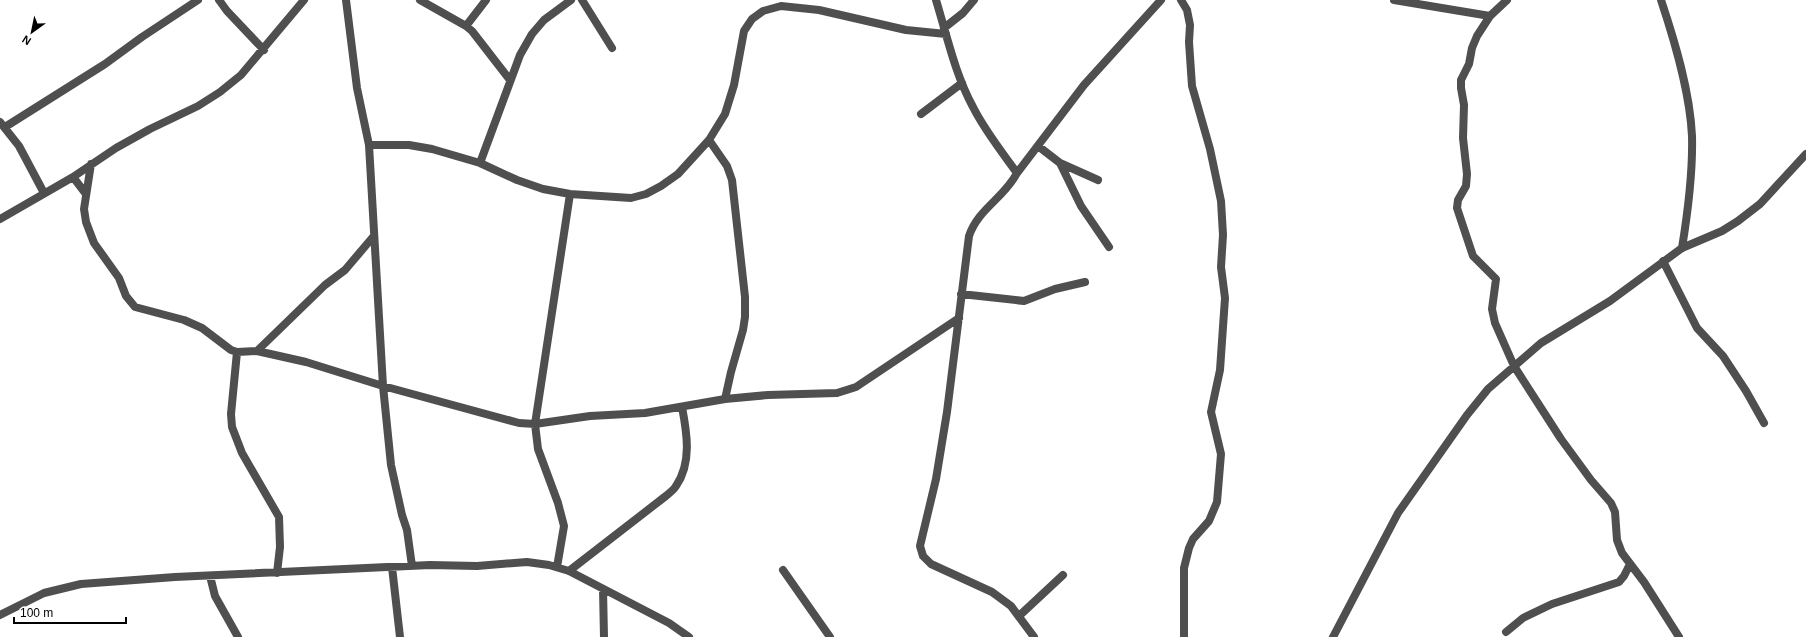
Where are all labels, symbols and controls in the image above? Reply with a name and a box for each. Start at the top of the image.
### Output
north arrow [12,12,52,52]
text: N [20,33,33,48]
scale bar [14,599,126,625]
text: 100 m [20,606,53,620]

